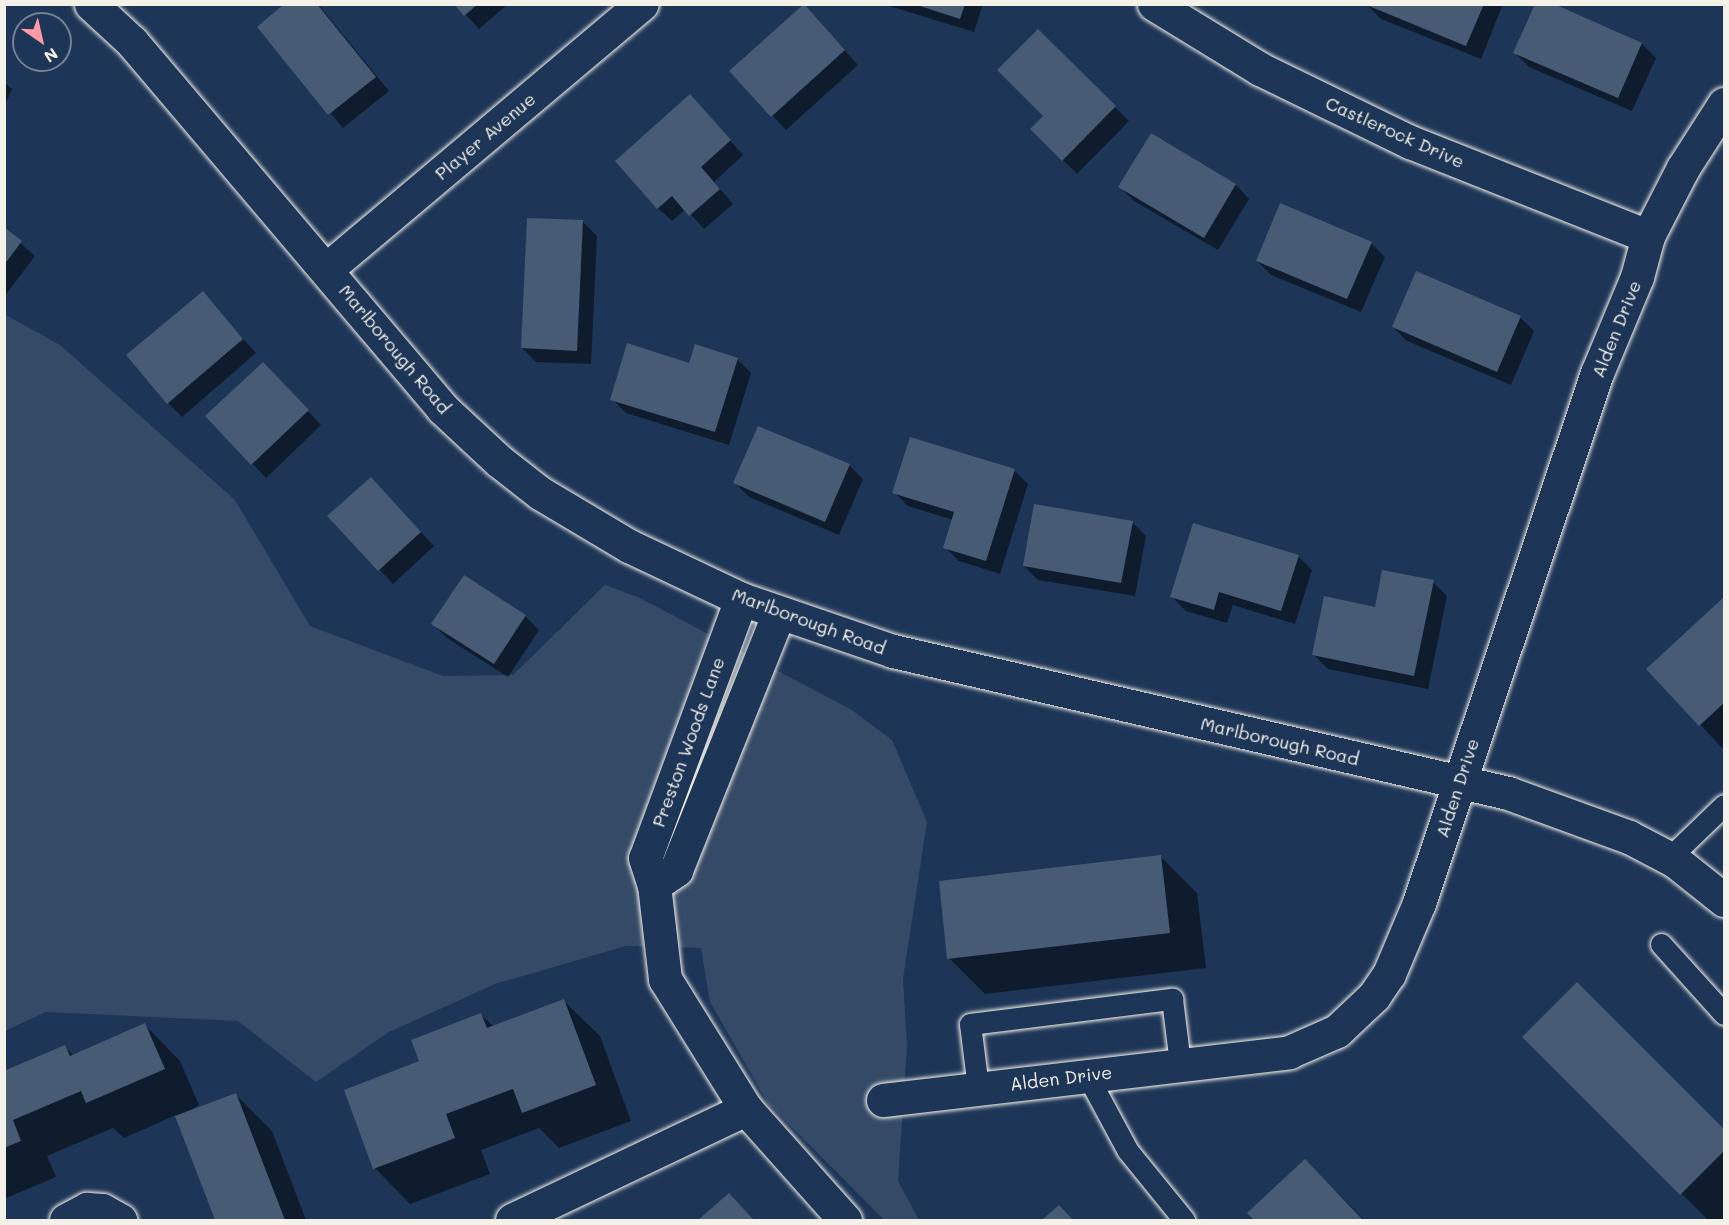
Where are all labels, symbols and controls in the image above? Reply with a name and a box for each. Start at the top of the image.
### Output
north arrow [12,12,72,72]
text: N [40,44,62,68]
street label: Player Avenue [430,88,540,184]
street label: Castlerock Drive [1322,92,1468,172]
street label: Alden Drive [1587,277,1645,381]
street label: Marlborough Road [335,280,455,418]
street label: Marlborough Road [729,583,889,659]
street label: Preston Woods Lane [647,654,729,830]
street label: Marlborough Road [1199,712,1361,770]
street label: Alden Drive [1431,736,1483,840]
street label: Alden Drive [1009,1061,1113,1095]

